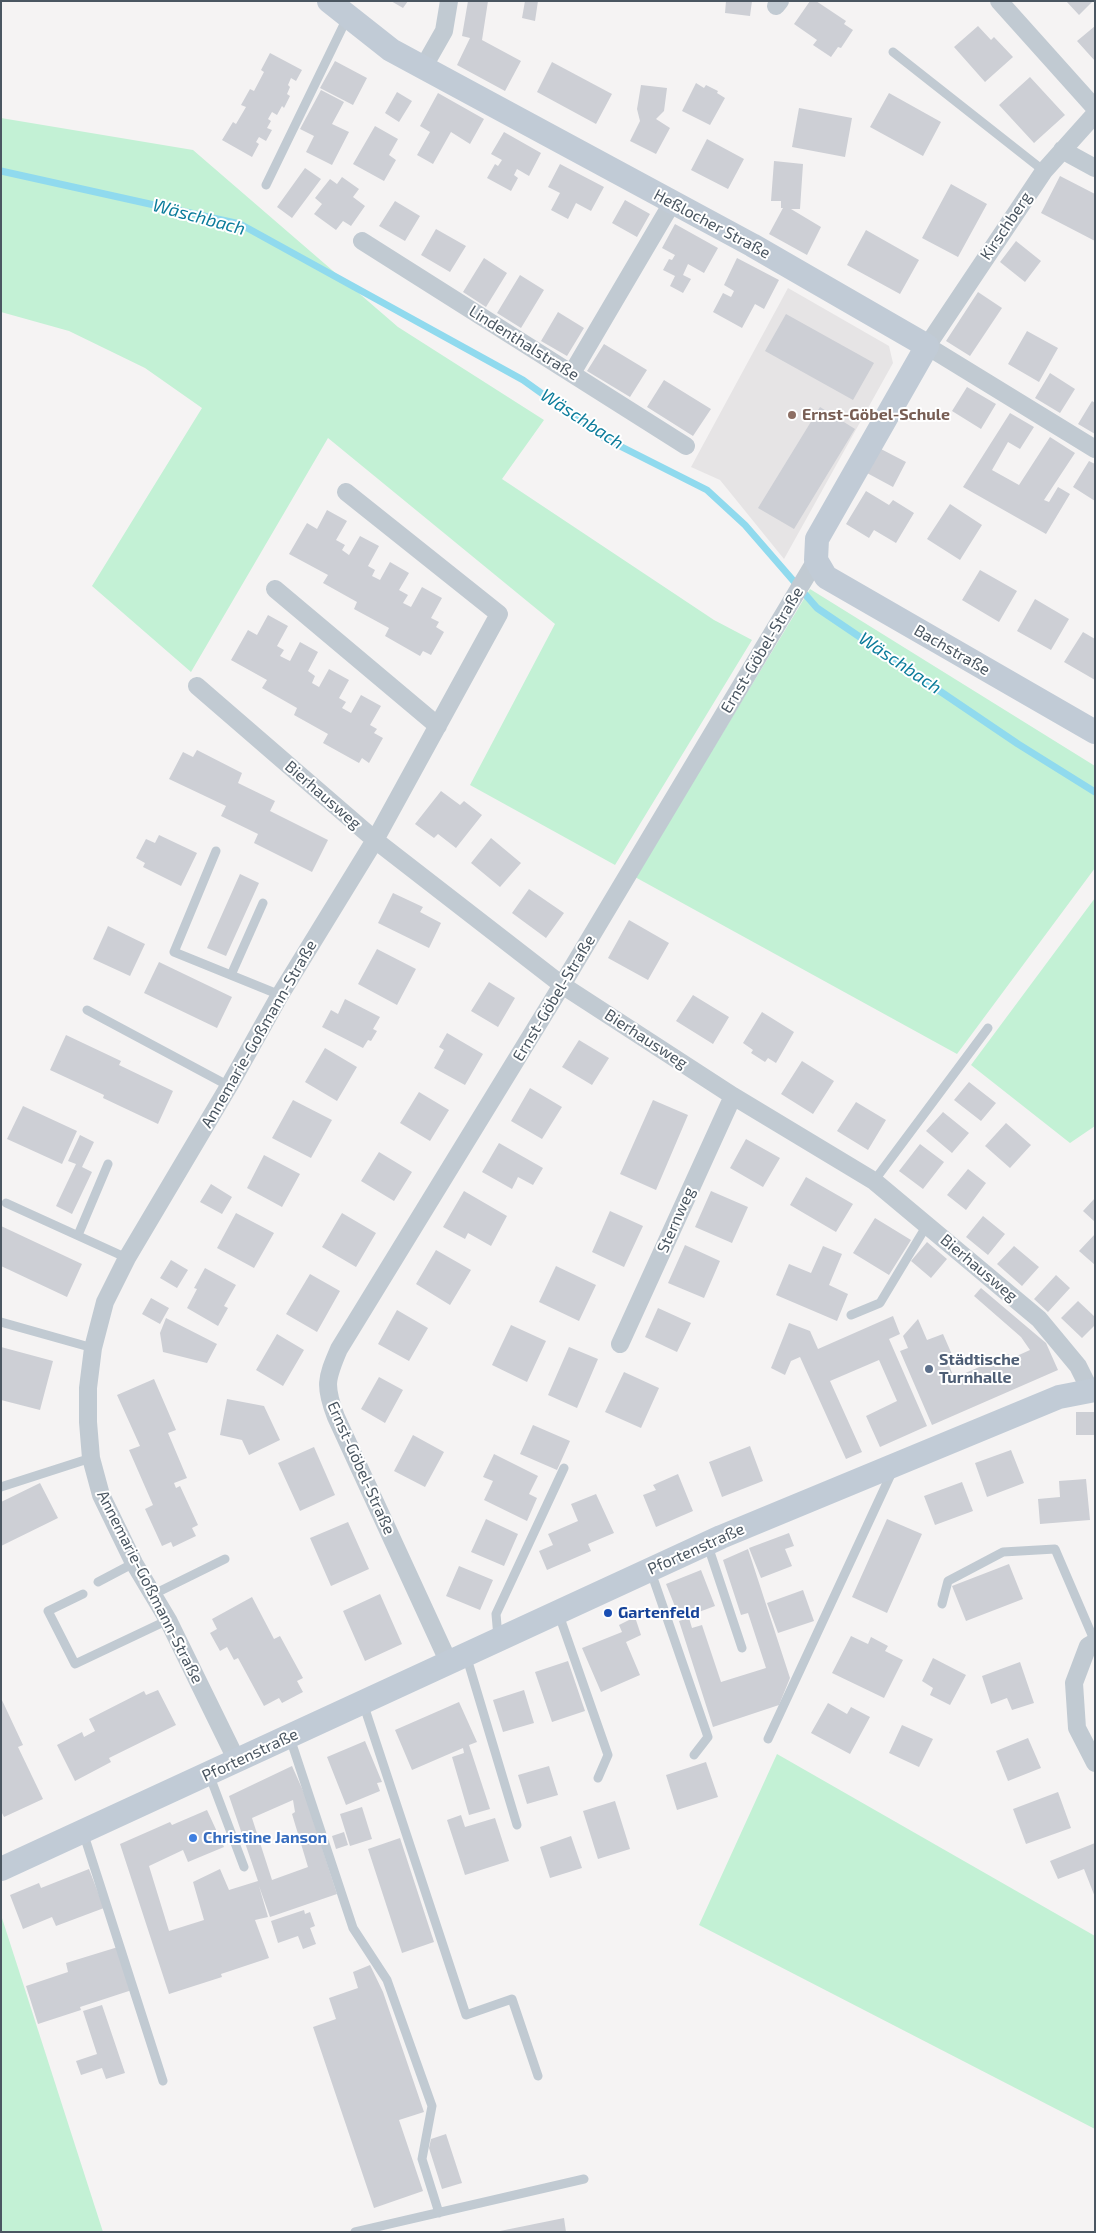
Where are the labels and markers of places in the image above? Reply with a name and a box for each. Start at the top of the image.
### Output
place label: Ernst-Göbel-Schule [802,405,950,425]
marker: Ernst-Göbel-Schule [786,409,798,421]
place label: Städtische Turnhalle [939,1350,1020,1388]
marker: Städtische Turnhalle [923,1363,935,1375]
place label: Gartenfeld [618,1603,700,1623]
marker: Gartenfeld [602,1607,614,1619]
place label: Christine Janson [203,1828,327,1848]
marker: Christine Janson [187,1832,199,1844]

